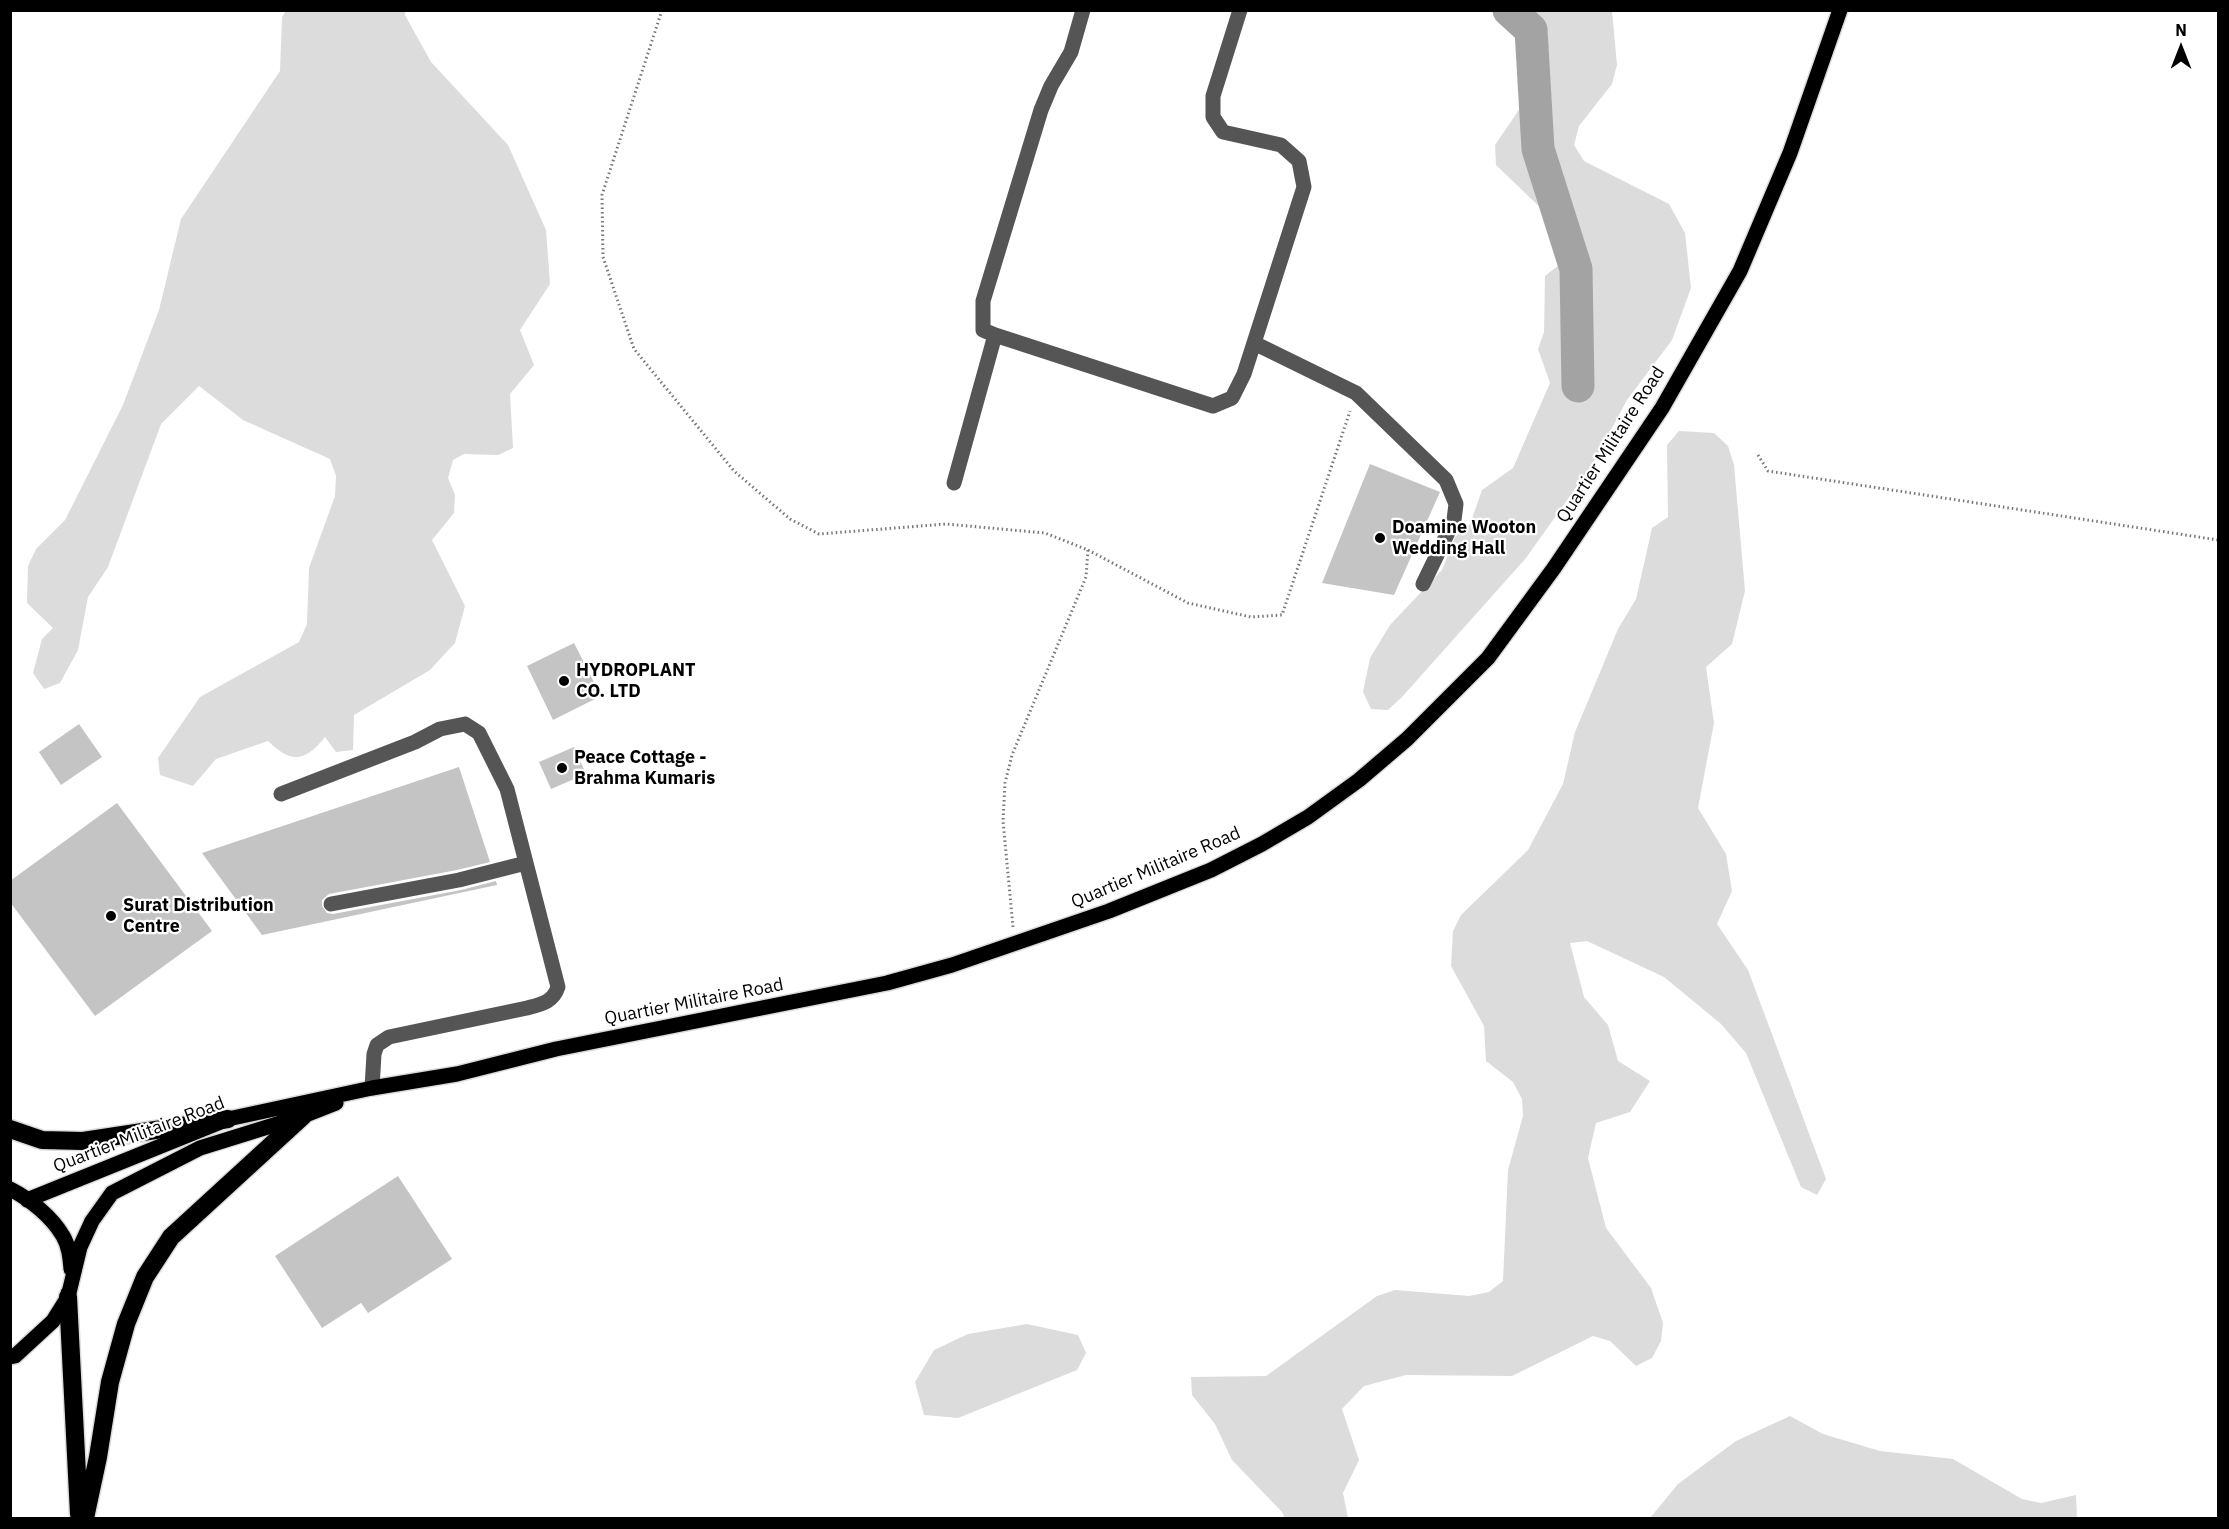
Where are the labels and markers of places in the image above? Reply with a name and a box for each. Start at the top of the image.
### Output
place label: Doamine Wooton Wedding Hall [1392,517,1536,560]
marker: Doamine Wooton Wedding Hall [1373,531,1387,545]
place label: HYDROPLANT CO. LTD [576,660,696,702]
marker: HYDROPLANT CO. LTD [557,674,571,688]
place label: Peace Cottage - Brahma Kumaris [574,747,715,789]
marker: Peace Cottage - Brahma Kumaris [555,761,569,775]
place label: Surat Distribution Centre [123,895,274,938]
marker: Surat Distribution Centre [104,909,118,923]

